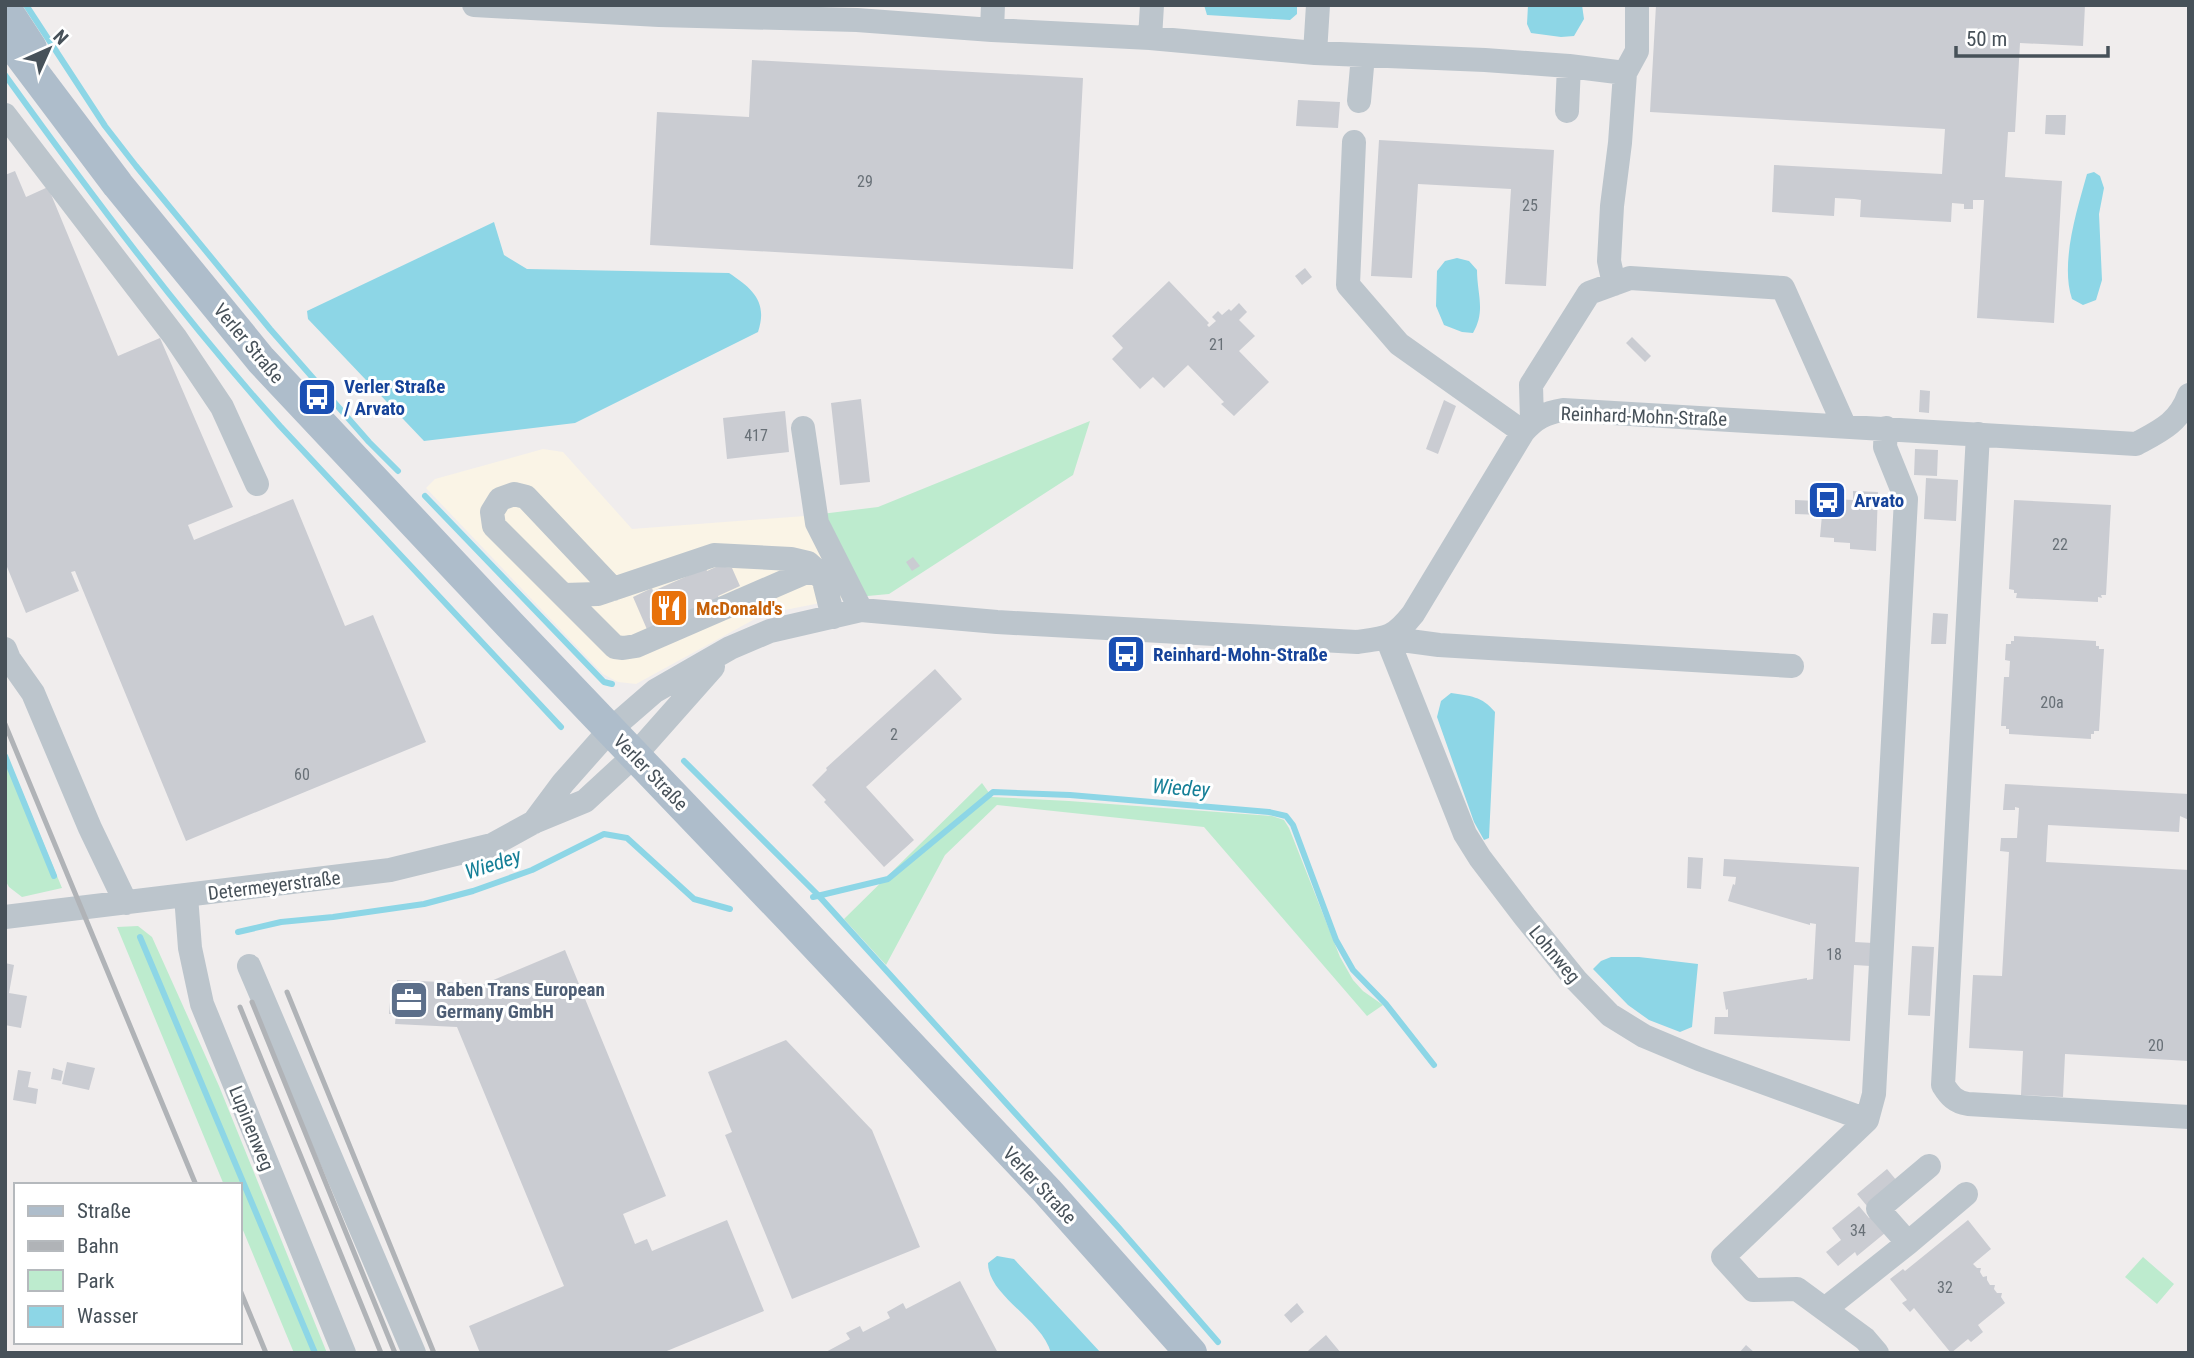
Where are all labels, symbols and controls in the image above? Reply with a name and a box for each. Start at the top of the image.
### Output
north arrow [14,14,84,84]
scale bar [1956,14,2108,58]
text: N [48,25,73,50]
text: 50 m [1966,27,2007,51]
house number: 29 [857,172,873,191]
house number: 25 [1522,196,1538,215]
street label: Verler Straße [209,299,289,388]
house number: 21 [1209,335,1225,354]
place label: Verler Straße / Arvato [343,375,445,420]
bus stop icon: Verler Straße / Arvato [296,376,338,418]
street label: Reinhard-Mohn-Straße [1560,402,1728,431]
house number: 417 [744,426,768,445]
bus stop icon: Arvato [1806,479,1848,521]
place label: Arvato [1854,489,1904,512]
house number: 22 [2052,535,2068,554]
restaurant icon: McDonald's [648,587,690,629]
place label: McDonald's [696,597,783,620]
bus stop icon: Reinhard-Mohn-Straße [1105,633,1147,675]
place label: Reinhard-Mohn-Straße [1153,643,1328,666]
house number: 20a [2040,693,2064,712]
house number: 2 [890,725,898,744]
street label: Verler Straße [609,729,693,815]
house number: 60 [294,765,310,784]
water label: Wiedey [1151,774,1211,802]
water label: Wiedey [462,844,525,884]
street label: Determeyerstraße [207,866,342,905]
street label: Lohnweg [1524,921,1585,988]
house number: 18 [1826,945,1842,964]
place label: Raben Trans European Germany GmbH [436,978,605,1023]
office icon: Raben Trans European Germany GmbH [388,979,430,1021]
house number: 20 [2148,1036,2164,1055]
street label: Lupinenweg [224,1082,279,1174]
street label: Verler Straße [998,1142,1081,1229]
legend [14,1183,242,1344]
text: Straße [77,1199,131,1223]
house number: 34 [1850,1221,1866,1240]
text: Bahn [77,1234,119,1258]
text: Park [77,1269,115,1293]
house number: 32 [1937,1278,1953,1297]
text: Wasser [77,1304,138,1328]

